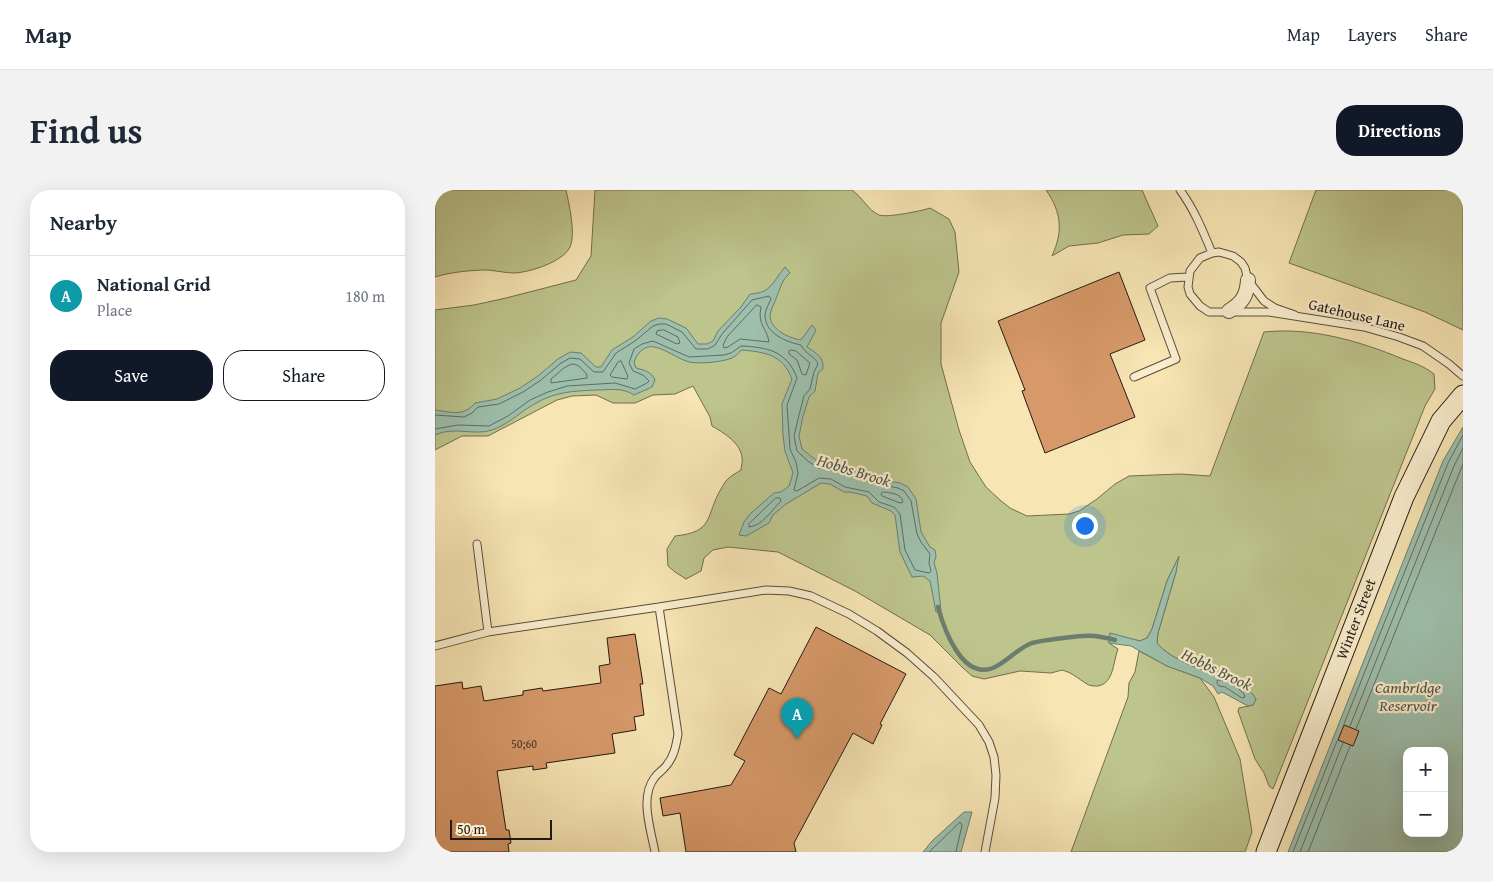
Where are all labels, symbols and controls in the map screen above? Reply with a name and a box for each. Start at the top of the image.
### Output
text: Map [25,17,72,52]
text: Map [1287,21,1320,48]
text: Layers [1348,21,1397,48]
text: Share [1425,21,1468,48]
text: Find us [30,105,143,156]
button: Directions [1336,105,1463,156]
text: Nearby [50,207,117,238]
text: National Grid [97,270,211,298]
text: A [61,284,71,308]
text: 180 m [345,284,385,308]
street label: Gatehouse Lane [1307,293,1408,336]
text: Place [97,298,132,322]
button: Save [50,350,213,401]
button: Share [223,350,385,401]
water label: Hobbs Brook [813,447,894,493]
your location [1072,513,1098,539]
street label: Winter Street [1330,575,1381,662]
water label: Hobbs Brook [1177,641,1257,697]
water label: Cambridge Reservoir [1375,675,1442,717]
pin: A [781,698,813,739]
house number: 50;60 [511,735,537,752]
map controls [1403,747,1448,837]
button: + [1403,747,1448,792]
button: − [1403,792,1448,837]
scale bar [450,817,553,840]
text: 50 m [457,819,485,839]

